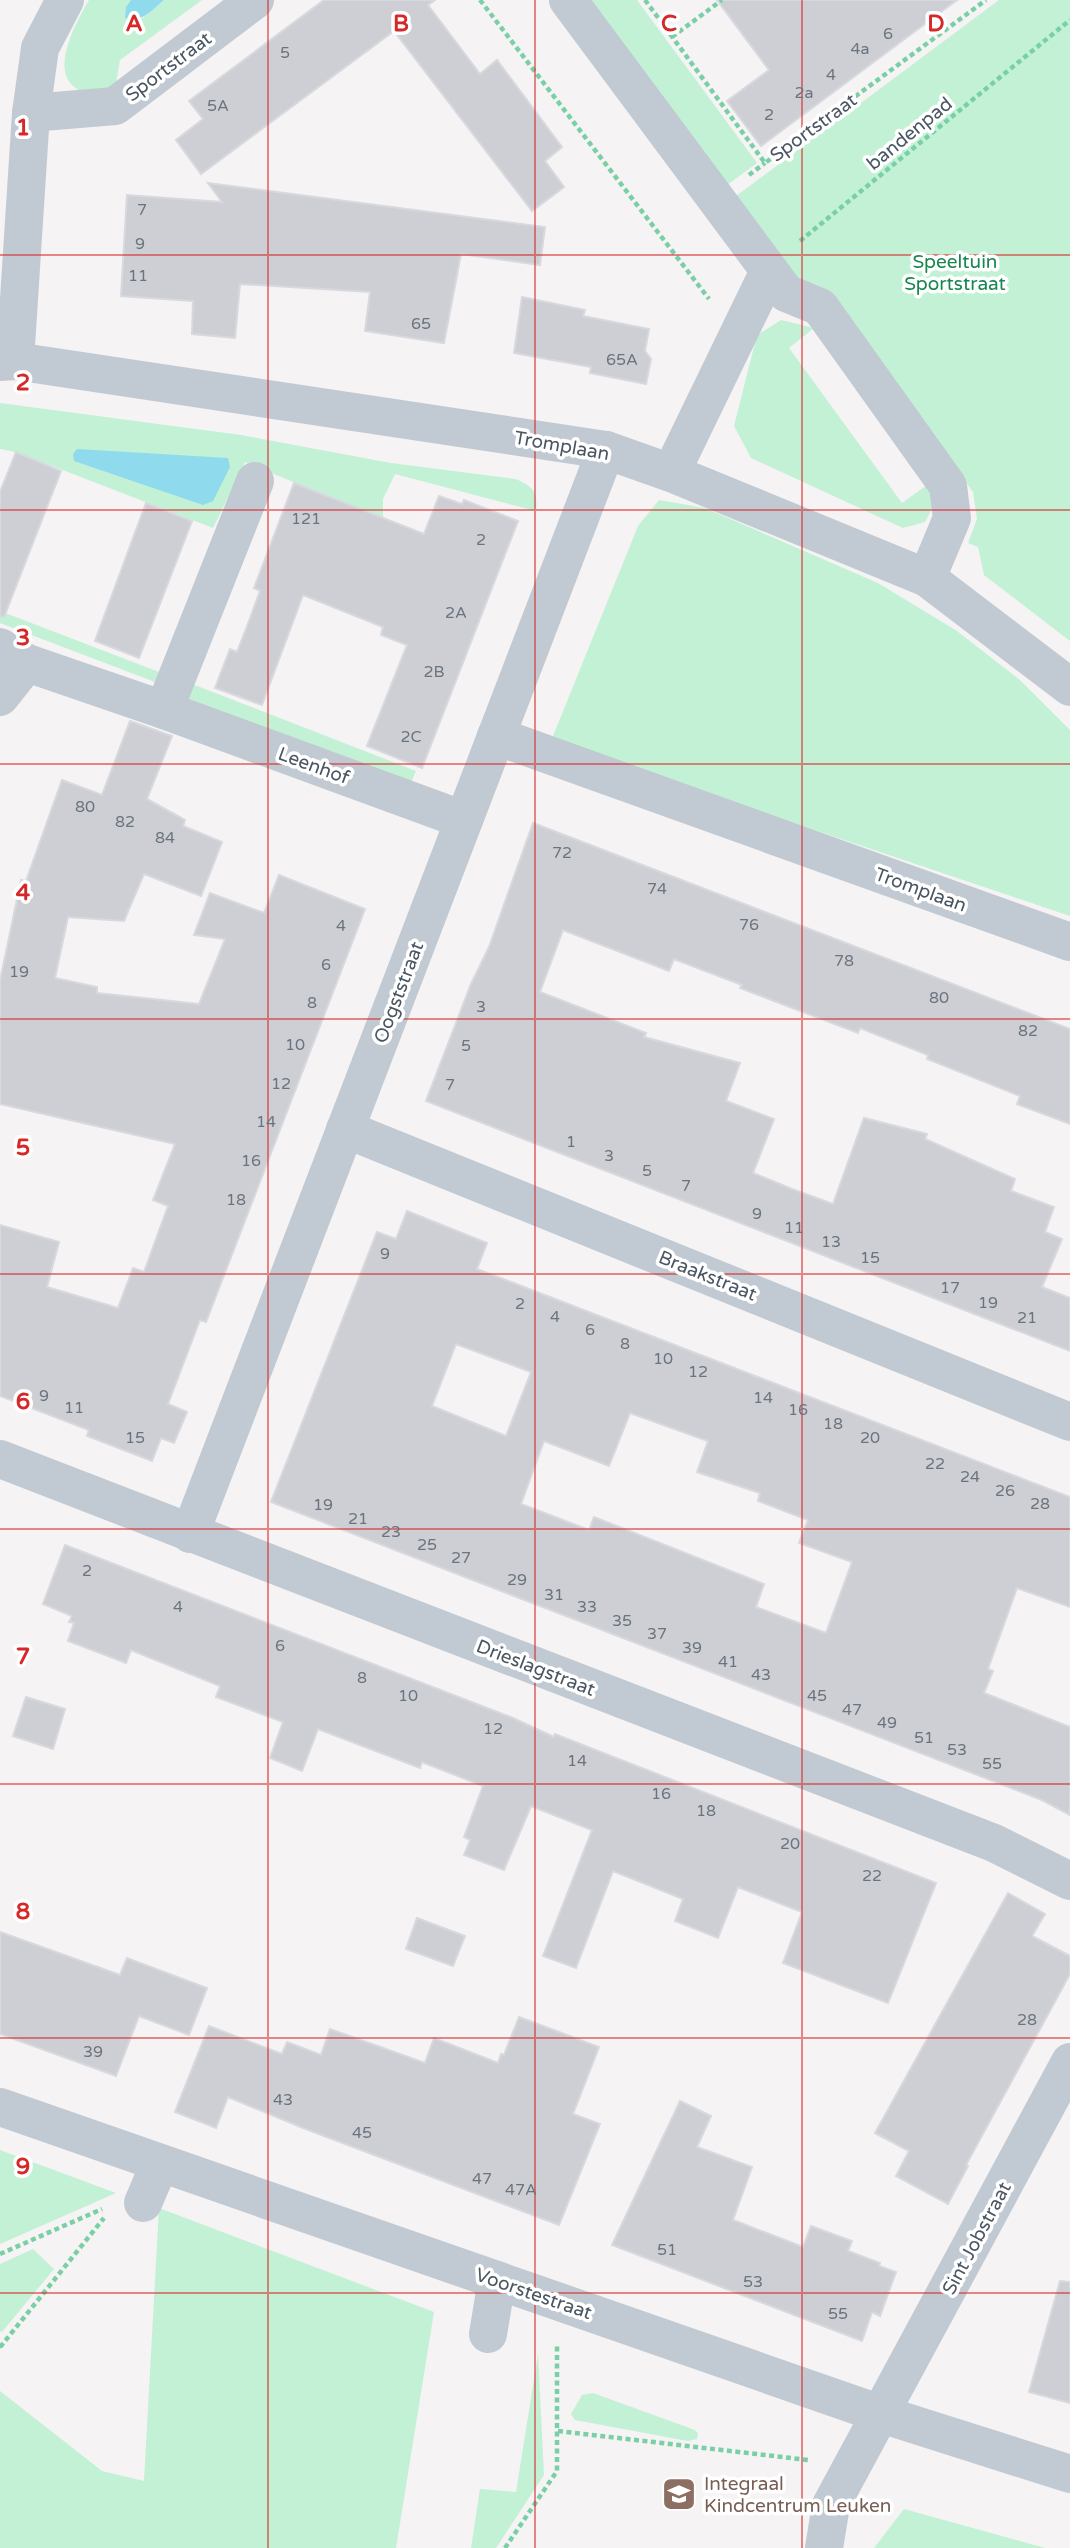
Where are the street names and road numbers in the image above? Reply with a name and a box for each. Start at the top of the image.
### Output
street label: Sportstraat [121,27,216,106]
street label: Sportstraat [766,89,861,167]
street label: bandenpad [863,93,957,175]
street label: Tromplaan [513,427,611,465]
street label: Leenhof [275,743,353,789]
street label: Tromplaan [872,863,970,917]
street label: Oogststraat [370,939,428,1046]
street label: Braakstraat [655,1246,760,1306]
street label: Drieslagstraat [473,1635,598,1701]
street label: Sint Jobstraat [938,2178,1016,2298]
street label: Voorstestraat [473,2264,595,2324]

